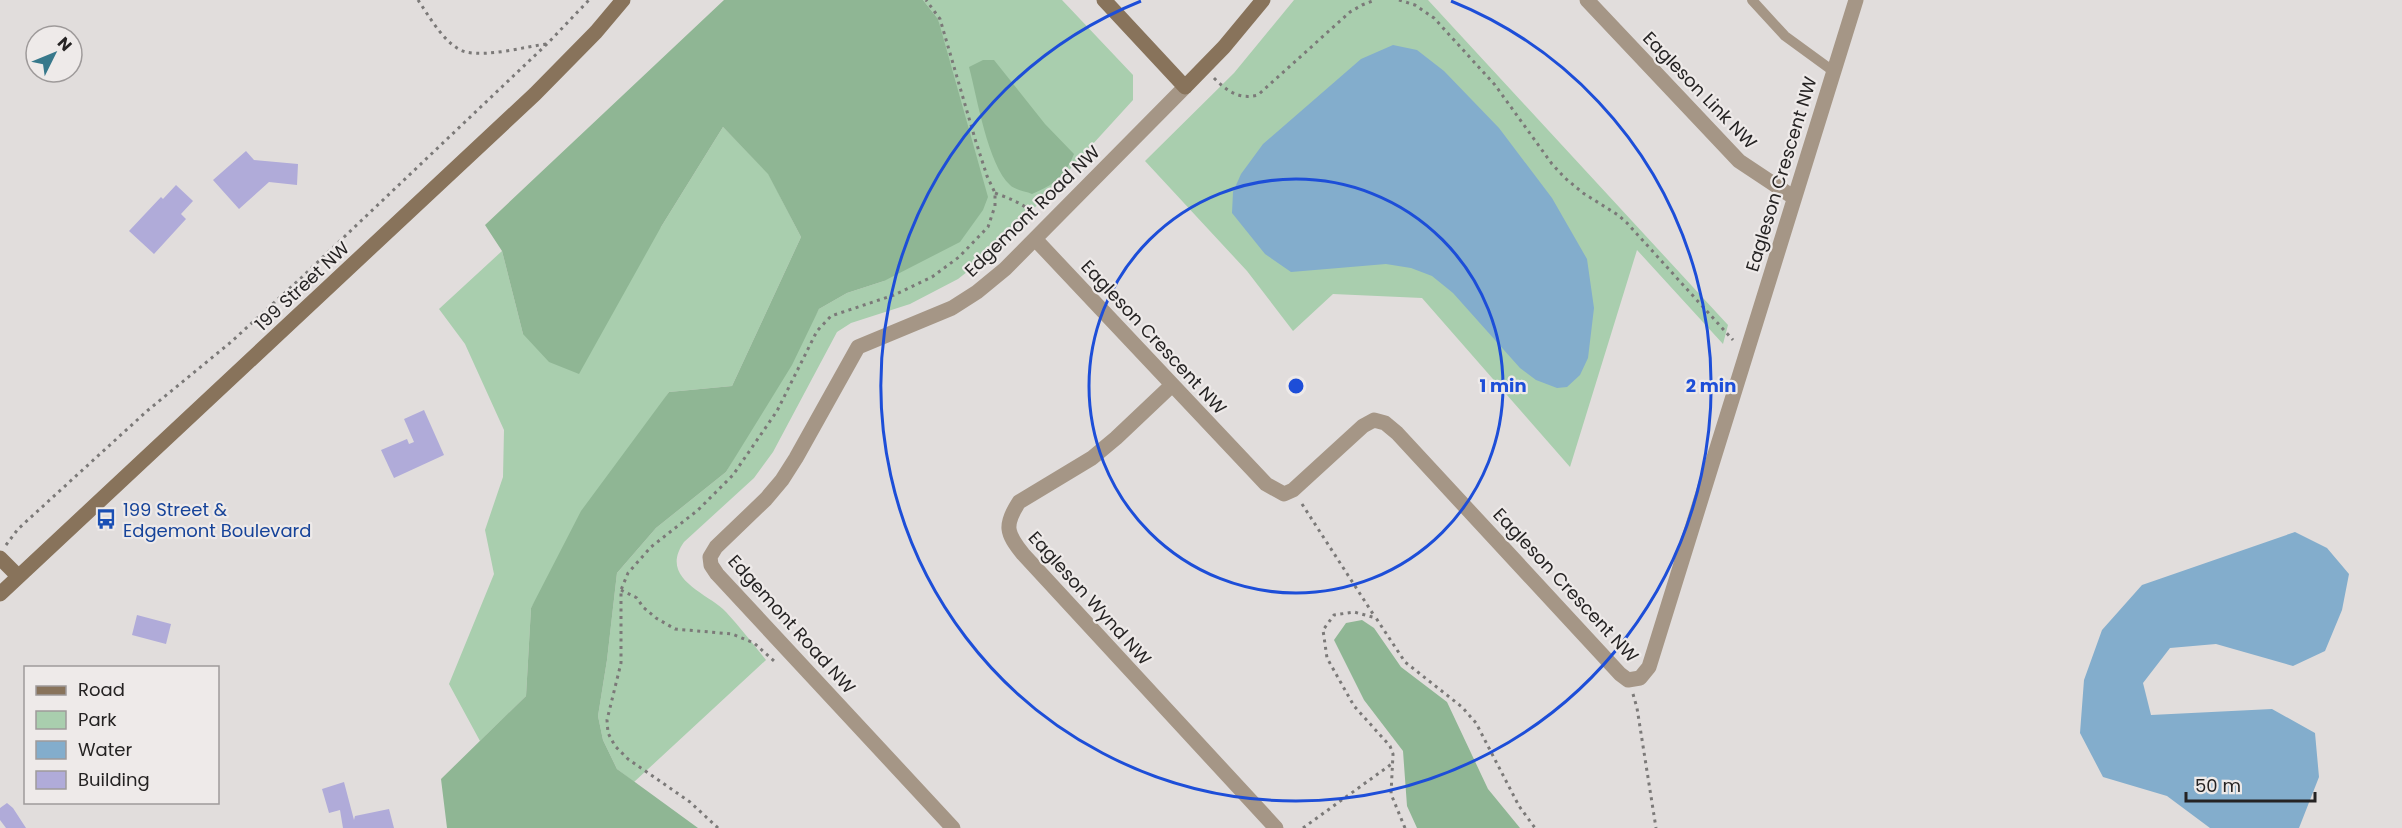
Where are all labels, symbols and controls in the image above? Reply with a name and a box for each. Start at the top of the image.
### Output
north arrow [24,24,84,84]
street label: Eagleson Link NW [1637,26,1763,155]
text: N [52,32,77,56]
street label: Eagleson Crescent NW [1739,73,1823,275]
street label: Edgemont Road NW [959,139,1106,282]
street label: 199 Street NW [249,235,355,336]
street label: Eagleson Crescent NW [1076,254,1233,420]
text: 1 min [1479,373,1527,398]
text: 2 min [1686,373,1736,398]
centre of rings [1286,376,1306,396]
place label: 199 Street & Edgemont Boulevard [123,497,311,543]
street label: Eagleson Crescent NW [1488,502,1645,668]
bus stop icon: 199 Street & Edgemont Boulevard [94,507,118,531]
street label: Eagleson Wynd NW [1023,525,1157,671]
street label: Edgemont Road NW [723,549,862,699]
legend [24,666,219,804]
text: Road [78,677,125,702]
text: Park [78,707,117,732]
text: Water [78,737,132,762]
scale bar [2186,765,2315,803]
text: Building [78,767,150,792]
text: 50 m [2195,773,2241,798]

